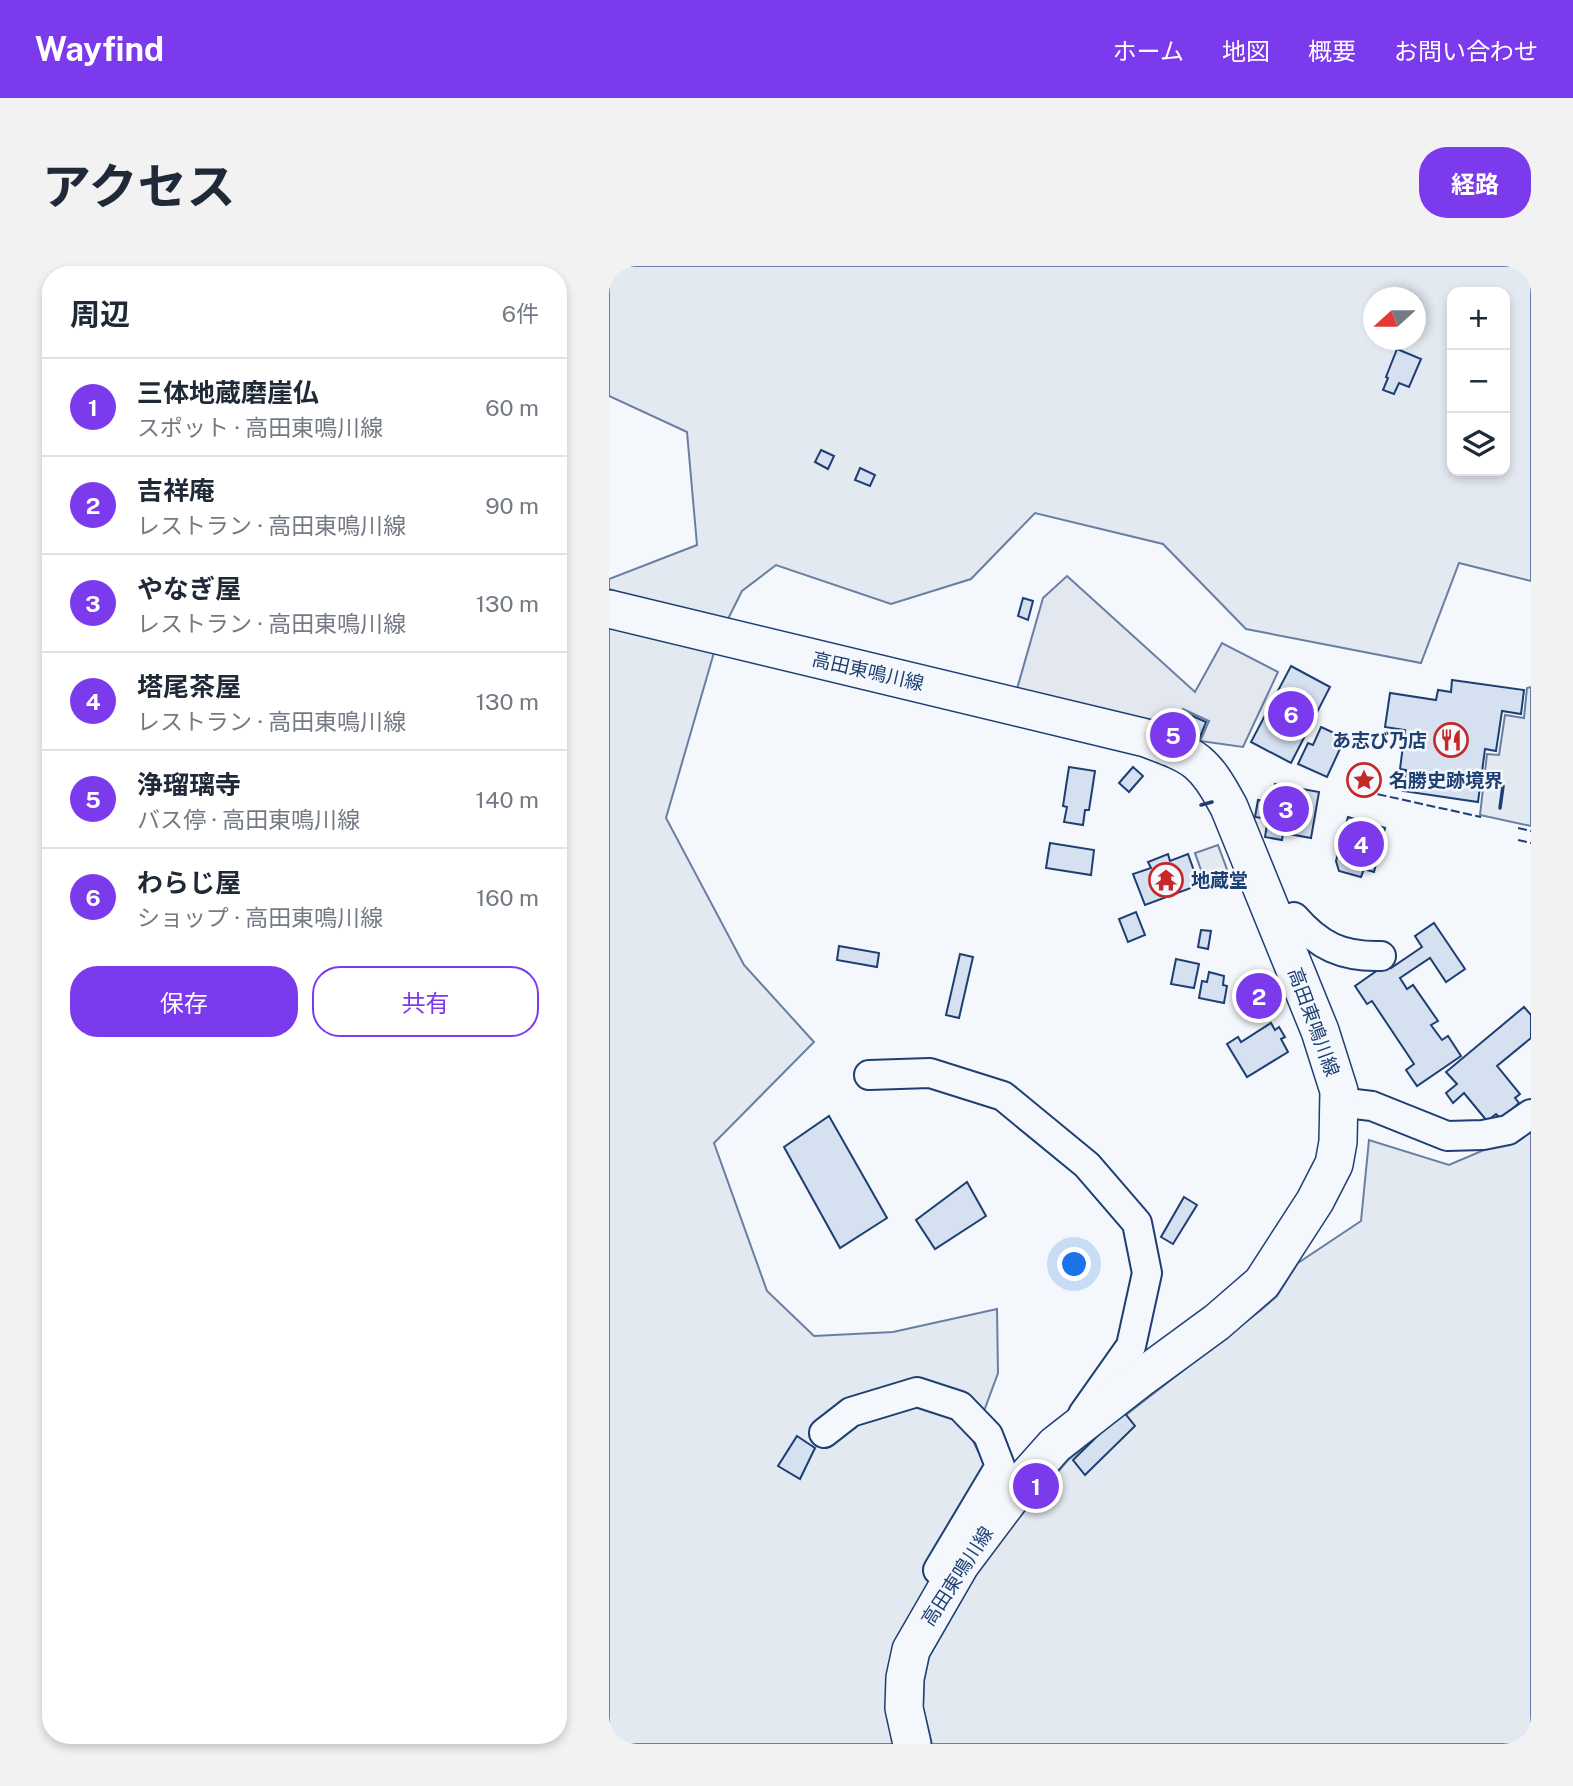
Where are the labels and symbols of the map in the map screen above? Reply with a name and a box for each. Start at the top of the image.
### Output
north arrow [1363,287,1426,350]
street label: 高田東鳴川線 [810,647,926,695]
pin: 6 [1268,688,1314,740]
pin: 5 [1150,709,1196,761]
restaurant icon: あ志び乃店 [1432,721,1470,759]
place label: あ志び乃店 [1332,729,1427,751]
place icon: 名勝史跡境界 [1345,761,1383,799]
place label: 名勝史跡境界 [1389,769,1503,791]
pin: 3 [1263,783,1309,835]
pin: 4 [1338,818,1384,870]
temple icon: 地蔵堂 [1147,861,1185,899]
place label: 地蔵堂 [1191,869,1248,891]
street label: 高田東鳴川線 [1284,965,1344,1079]
pin: 2 [1236,970,1282,1022]
your location [1057,1247,1091,1281]
pin: 1 [1013,1460,1059,1512]
street label: 高田東鳴川線 [917,1522,997,1630]

